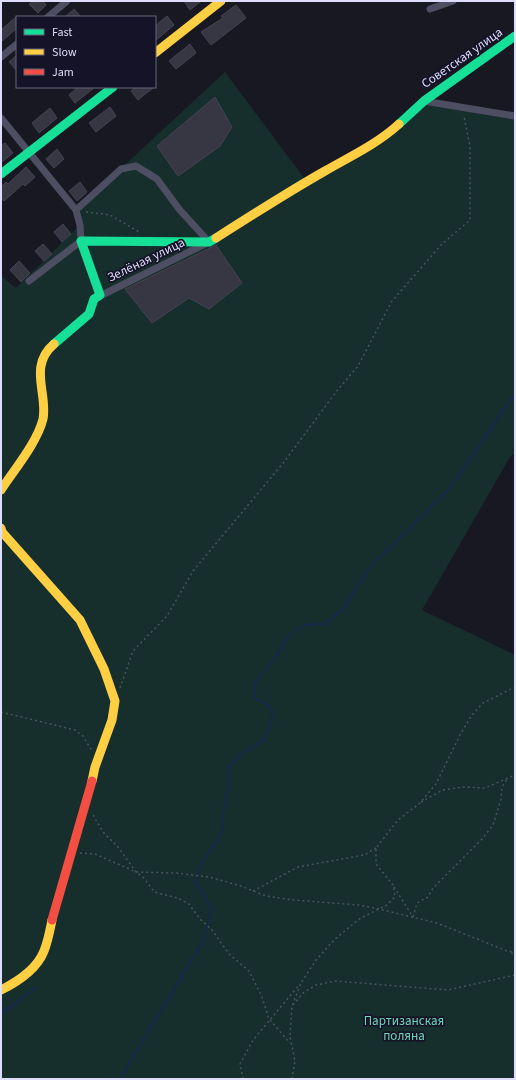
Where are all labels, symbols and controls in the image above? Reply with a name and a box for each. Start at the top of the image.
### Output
legend [16,16,156,88]
street label: Советская улица [418,23,506,93]
text: Fast [52,24,72,41]
text: Slow [52,44,77,61]
text: Jam [52,64,74,81]
street label: Зелёная улица [104,233,188,287]
park label: Партизанская поляна [364,1012,444,1045]

